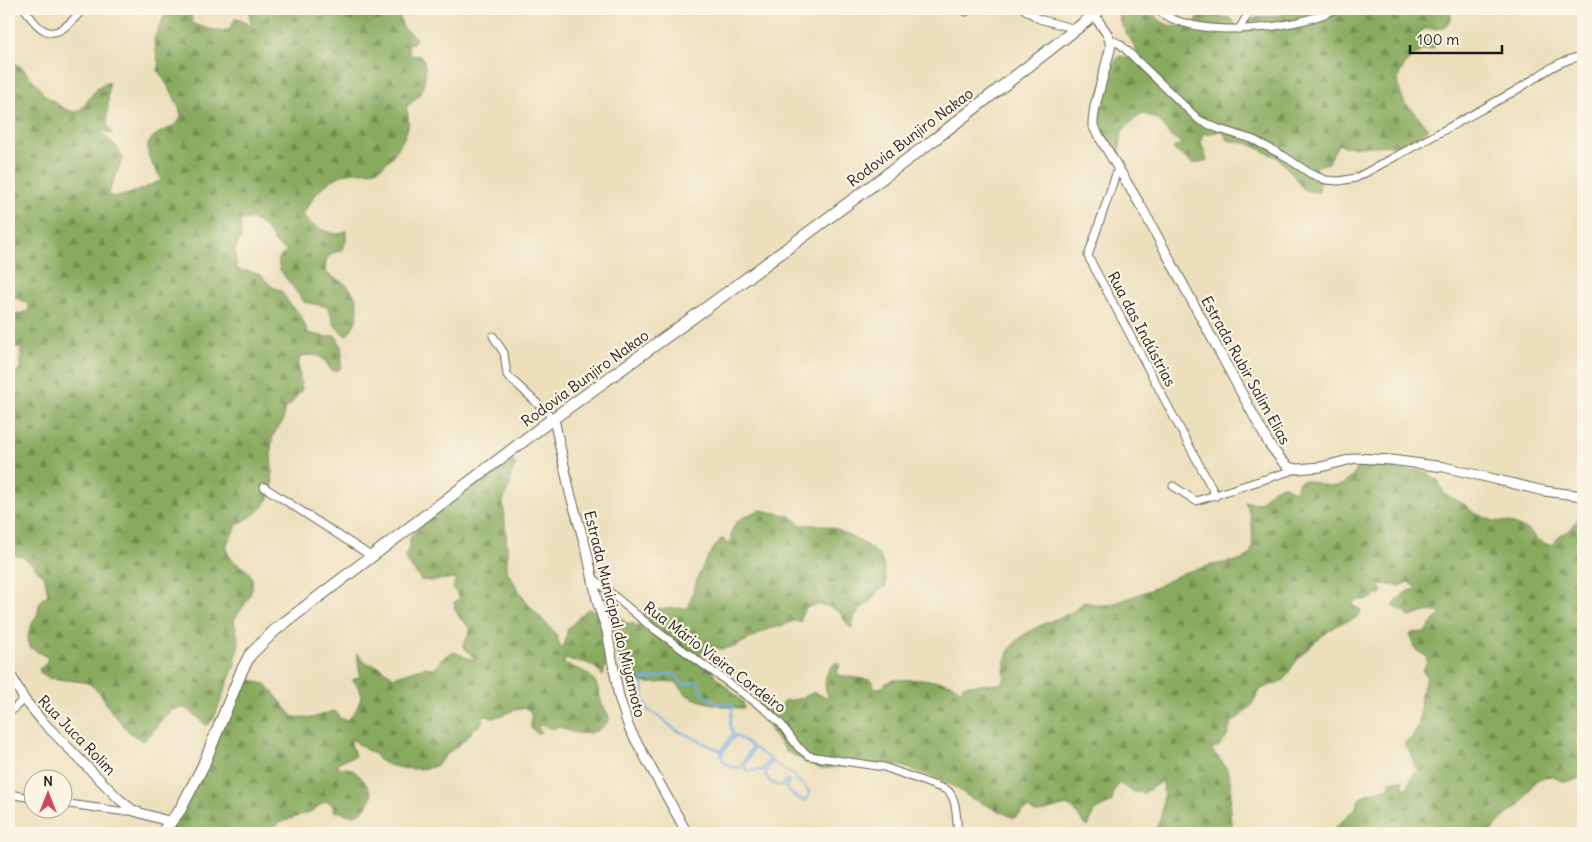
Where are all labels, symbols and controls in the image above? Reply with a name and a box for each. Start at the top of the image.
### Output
scale bar [1410,22,1502,54]
text: 100 m [1417,30,1459,49]
street label: Rodovia Bunjiro Nakao [843,83,977,191]
street label: Rua das Indústrias [1104,268,1180,390]
street label: Estrada Rubir Salim Elias [1197,292,1295,448]
street label: Rodovia Bunjiro Nakao [517,325,653,431]
street label: Estrada Municipal do Miyamoto [580,509,650,719]
street label: Rua Mário Vieira Cordeiro [640,597,790,717]
street label: Rua Juca Rolim [34,691,120,779]
north arrow [22,770,72,820]
text: N [43,772,53,790]

